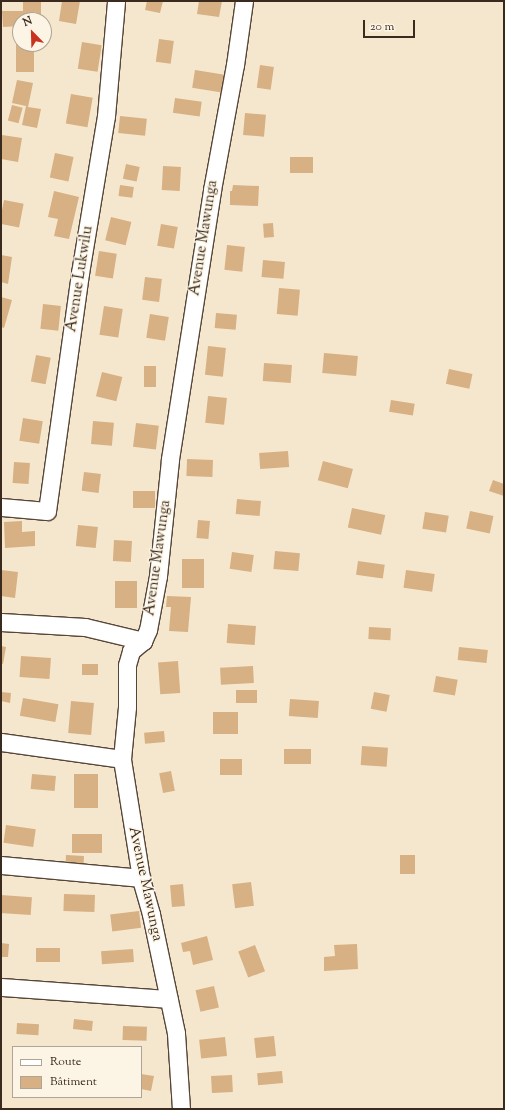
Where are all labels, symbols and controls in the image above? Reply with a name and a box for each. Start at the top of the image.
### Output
north arrow [12,12,52,52]
scale bar [365,12,417,38]
text: N [21,13,35,31]
text: 20 m [370,18,394,36]
street label: Avenue Mawunga [186,179,222,297]
street label: Avenue Lukwilu [63,225,97,333]
street label: Avenue Mawunga [141,499,175,617]
street label: Avenue Mawunga [124,825,166,943]
legend [12,1046,142,1098]
text: Route [50,1053,81,1071]
text: Bâtiment [50,1073,97,1091]

